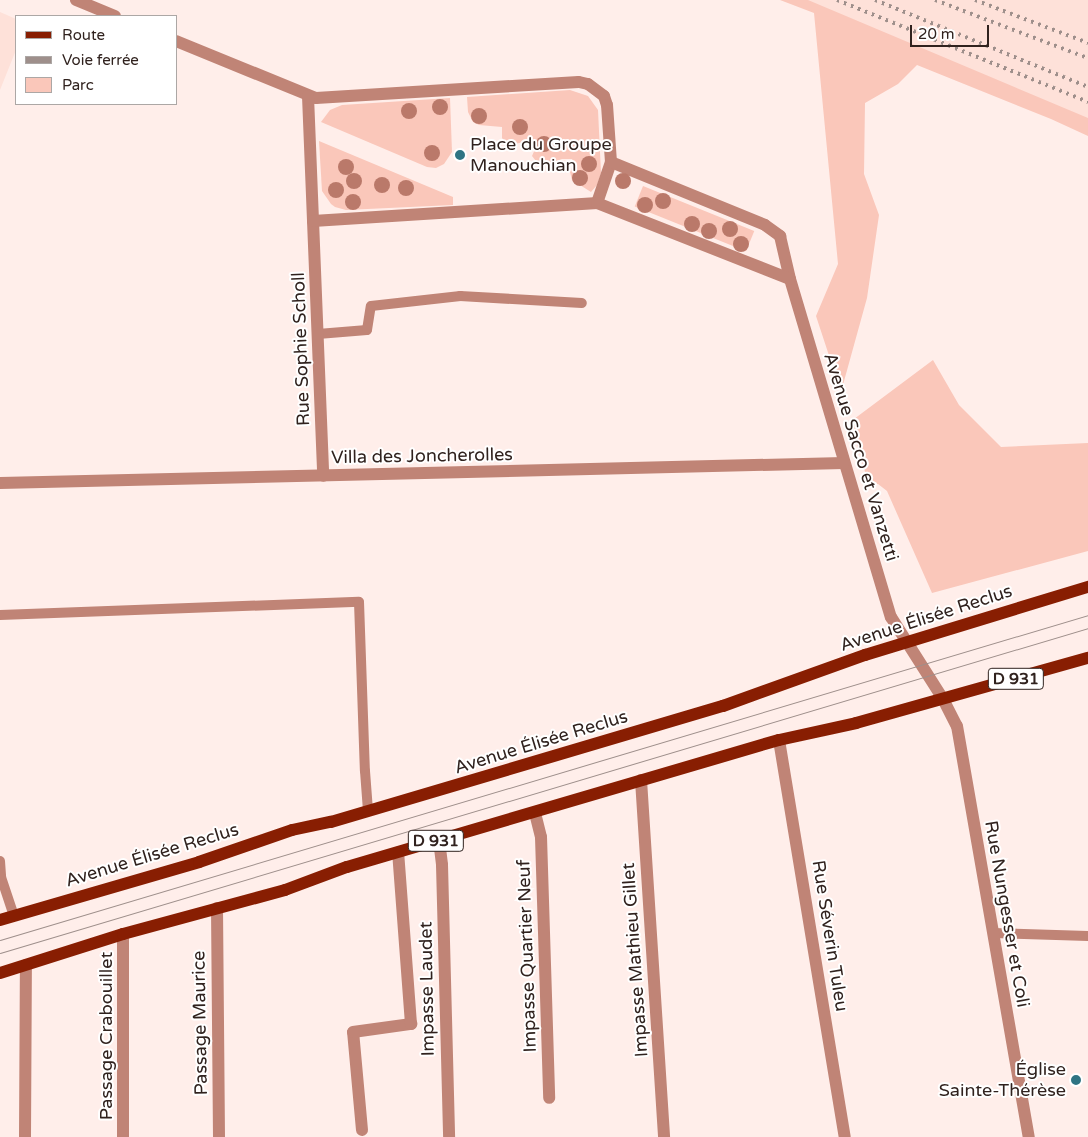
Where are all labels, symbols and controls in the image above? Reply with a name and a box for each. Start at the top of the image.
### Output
legend [15,15,178,105]
scale bar [913,15,992,47]
text: 20 m [918,25,955,43]
text: Route [62,26,105,44]
text: Voie ferrée [62,51,139,69]
text: Parc [62,76,94,94]
place label: Place du Groupe Manouchian [470,134,612,176]
marker: Place du Groupe Manouchian [454,149,466,161]
street label: Rue Sophie Scholl [288,272,314,426]
street label: Avenue Sacco et Vanzetti [819,350,903,564]
street label: Villa des Joncherolles [331,444,513,468]
street label: Avenue Élisée Reclus [837,580,1015,656]
road number: D 931 [987,666,1045,692]
street label: Avenue Élisée Reclus [452,705,630,779]
street label: Avenue Élisée Reclus [63,818,241,892]
street label: Rue Nungesser et Coli [980,819,1034,1009]
road number: D 931 [407,828,465,854]
street label: Impasse Quartier Neuf [513,859,541,1053]
street label: Rue Séverin Tuleu [807,859,853,1013]
street label: Impasse Mathieu Gillet [617,862,653,1058]
street label: Impasse Laudet [415,921,439,1057]
street label: Passage Maurice [188,950,212,1096]
street label: Passage Crabouillet [95,952,117,1120]
place label: Église Sainte-Thérèse [939,1059,1066,1102]
marker: Église Sainte-Thérèse [1070,1074,1082,1086]

